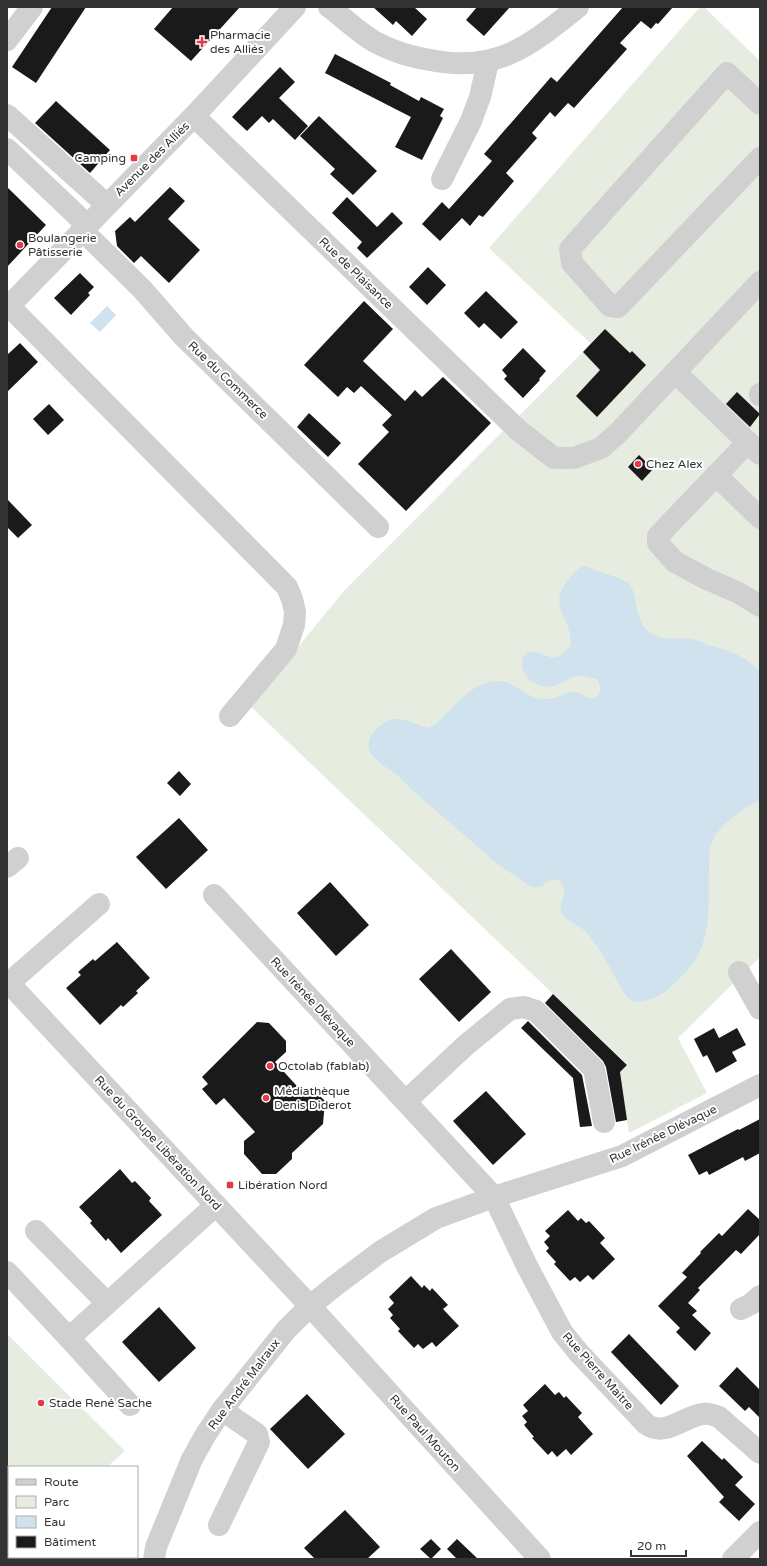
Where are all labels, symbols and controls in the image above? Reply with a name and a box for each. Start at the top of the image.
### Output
place label: Pharmacie des Alliés [210,28,271,56]
marker: Pharmacie des Alliés [197,37,207,47]
street label: Avenue des Alliés [112,119,192,199]
place label: Camping [74,151,126,165]
marker: Camping [129,153,139,163]
place label: Boulangerie Pâtisserie [28,231,97,259]
street label: Rue de Plaisance [316,234,396,312]
marker: Boulangerie Pâtisserie [15,240,25,250]
street label: Rue du Commerce [185,338,271,422]
place label: Chez Alex [646,457,703,471]
marker: Chez Alex [633,459,643,469]
street label: Rue Irénée Dlévaque [268,954,358,1050]
place label: Octolab (fablab) [278,1059,369,1073]
marker: Octolab (fablab) [265,1061,275,1071]
street label: Rue du Groupe Libération Nord [92,1073,224,1213]
place label: Médiathèque Denis Diderot [274,1084,352,1112]
marker: Médiathèque Denis Diderot [261,1093,271,1103]
street label: Rue Irénée Dlévaque [607,1102,719,1166]
place label: Libération Nord [238,1178,328,1192]
marker: Libération Nord [225,1180,235,1190]
street label: Rue Pierre Maitre [559,1329,637,1413]
street label: Rue André Malraux [205,1336,283,1432]
street label: Rue Paul Mouton [387,1392,463,1474]
place label: Stade René Sache [49,1396,152,1410]
marker: Stade René Sache [36,1398,46,1408]
legend [8,1466,138,1558]
text: Route [44,1475,79,1489]
text: Parc [44,1495,69,1509]
text: Eau [44,1515,66,1529]
scale bar [631,1532,686,1558]
text: Bâtiment [44,1535,96,1549]
text: 20 m [637,1539,666,1553]

